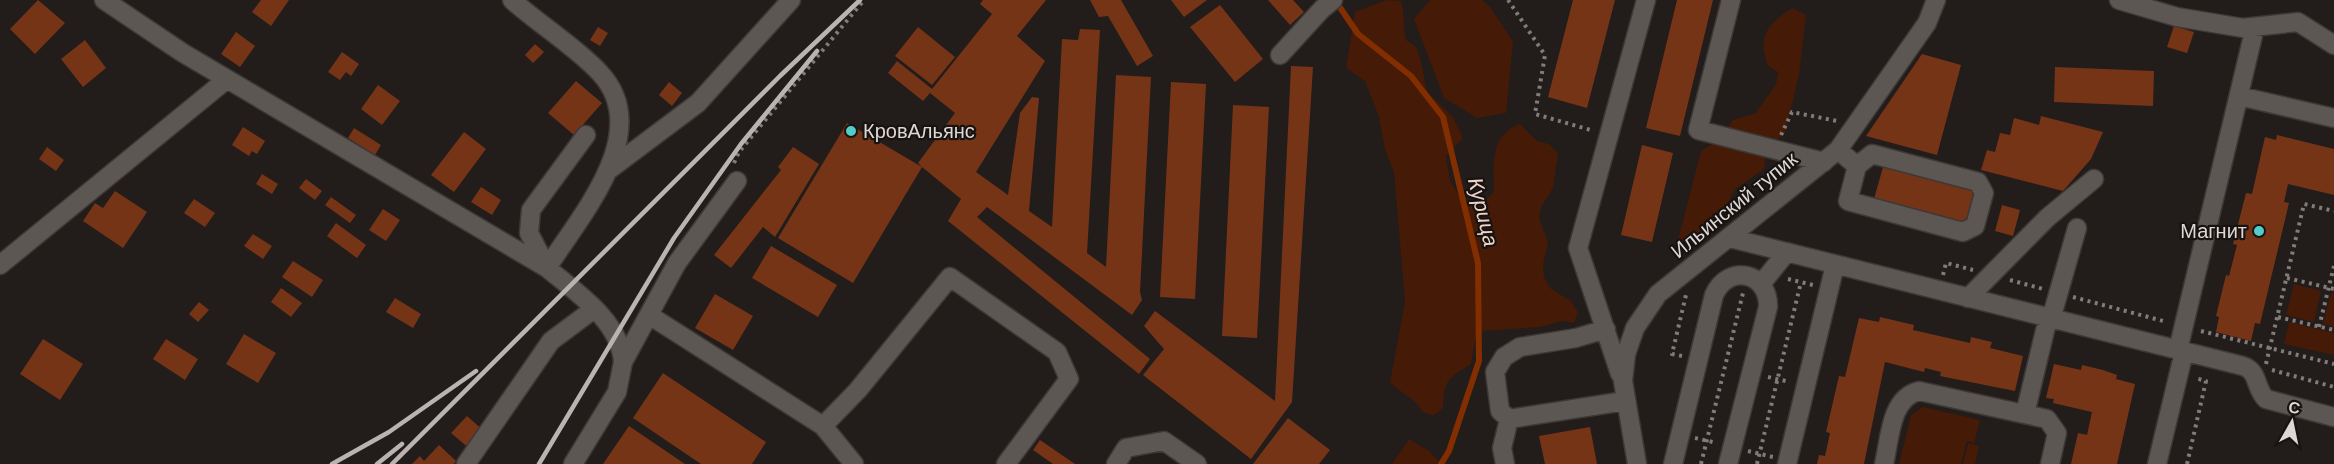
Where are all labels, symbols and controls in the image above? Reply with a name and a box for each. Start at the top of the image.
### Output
place label: КровАльянс [863,118,975,144]
marker: КровАльянс [844,124,858,138]
street label: Ильинский тупик [1665,146,1803,264]
water label: Курица [1461,175,1505,249]
place label: Магнит [2180,218,2247,244]
marker: Магнит [2252,224,2266,238]
north arrow [2262,392,2322,452]
text: С [2287,396,2302,419]

